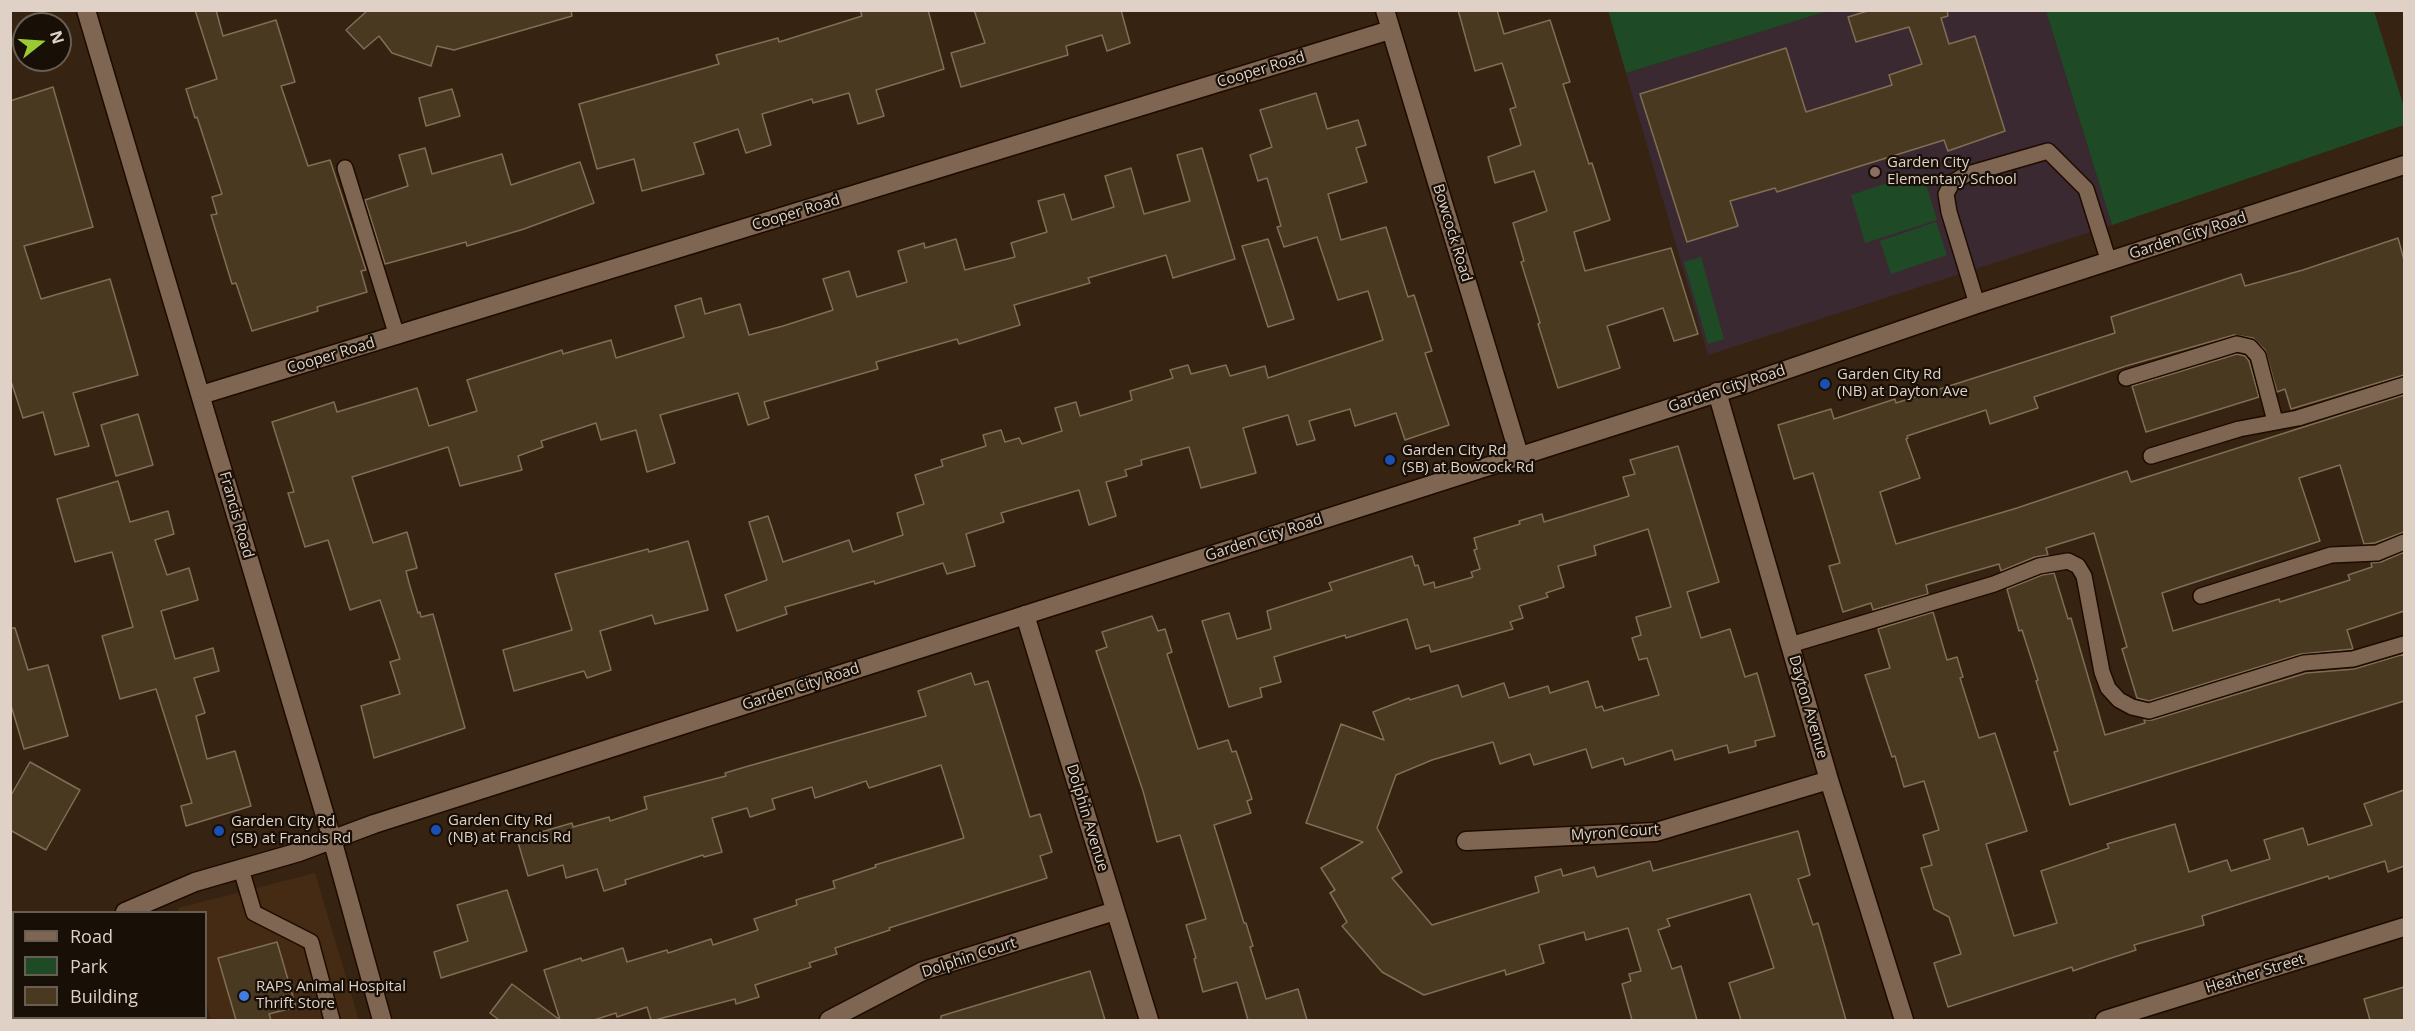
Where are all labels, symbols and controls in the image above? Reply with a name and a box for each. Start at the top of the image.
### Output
north arrow [12,12,72,72]
text: N [45,28,70,47]
street label: Cooper Road [1215,48,1307,92]
place label: Garden City Elementary School [1887,154,2017,189]
marker: Garden City Elementary School [1868,165,1882,179]
street label: Bowcock Road [1429,182,1475,284]
street label: Cooper Road [750,191,842,235]
street label: Garden City Road [2127,209,2249,263]
street label: Cooper Road [285,334,377,378]
street label: Garden City Road [1666,362,1788,416]
place label: Garden City Rd (NB) at Dayton Ave [1837,366,1968,401]
marker: Garden City Rd (NB) at Dayton Ave [1818,377,1832,391]
place label: Garden City Rd (SB) at Bowcock Rd [1402,442,1534,477]
marker: Garden City Rd (SB) at Bowcock Rd [1383,453,1397,467]
street label: Francis Road [215,470,257,560]
street label: Garden City Road [1203,511,1325,565]
street label: Dayton Avenue [1785,653,1831,761]
street label: Garden City Road [740,660,862,714]
street label: Dolphin Avenue [1062,762,1112,874]
place label: Garden City Rd (NB) at Francis Rd [448,812,571,847]
place label: Garden City Rd (SB) at Francis Rd [231,813,351,848]
street label: Myron Court [1570,821,1660,845]
marker: Garden City Rd (NB) at Francis Rd [429,823,443,837]
marker: Garden City Rd (SB) at Francis Rd [212,824,226,838]
legend [12,911,207,1019]
text: Road [70,924,113,948]
street label: Dolphin Court [920,934,1018,982]
street label: Heather Street [2203,950,2307,998]
text: Park [70,954,108,978]
place label: RAPS Animal Hospital Thrift Store [256,978,406,1013]
text: Building [70,984,138,1008]
marker: RAPS Animal Hospital Thrift Store [237,989,251,1003]

